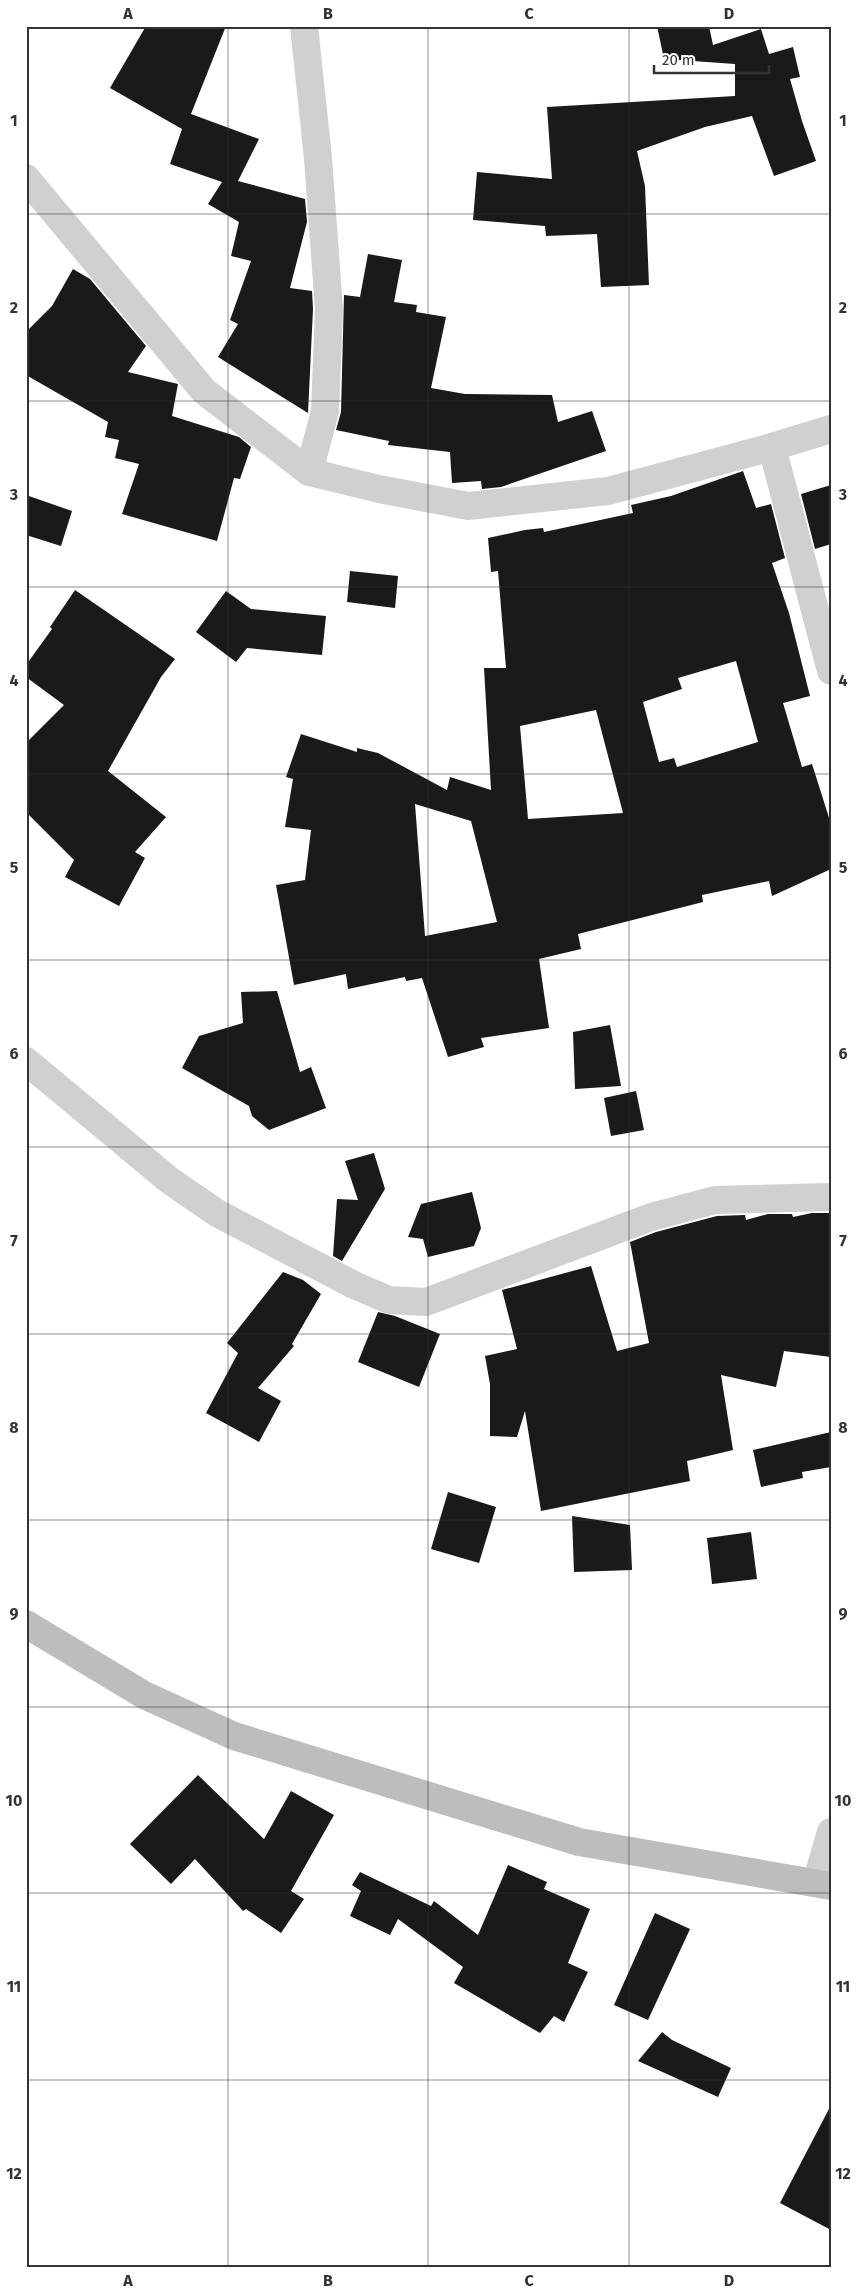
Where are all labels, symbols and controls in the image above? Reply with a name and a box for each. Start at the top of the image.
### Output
text: A [122,4,133,23]
text: B [323,4,333,23]
text: C [524,4,534,23]
text: D [724,4,734,23]
scale bar [654,42,770,74]
text: 20 m [662,51,695,69]
text: 1 [10,111,18,130]
text: 1 [839,111,847,130]
text: 2 [10,298,18,317]
text: 2 [839,298,847,317]
text: 3 [9,485,18,504]
text: 3 [838,485,847,504]
text: 4 [9,671,19,690]
text: 4 [838,671,848,690]
text: 5 [10,858,19,877]
text: 5 [839,858,848,877]
text: 6 [9,1044,19,1063]
text: 6 [838,1044,848,1063]
text: 7 [10,1231,18,1250]
text: 7 [839,1231,847,1250]
text: 8 [9,1418,19,1437]
text: 8 [838,1418,848,1437]
text: 9 [10,1604,19,1623]
text: 9 [839,1604,848,1623]
text: 10 [6,1791,22,1810]
text: 10 [835,1791,851,1810]
text: 11 [7,1977,21,1996]
text: 11 [836,1977,850,1996]
text: 12 [6,2164,22,2183]
text: 12 [835,2164,851,2183]
text: A [122,2271,133,2290]
text: B [323,2271,333,2290]
text: C [524,2271,534,2290]
text: D [724,2271,734,2290]

